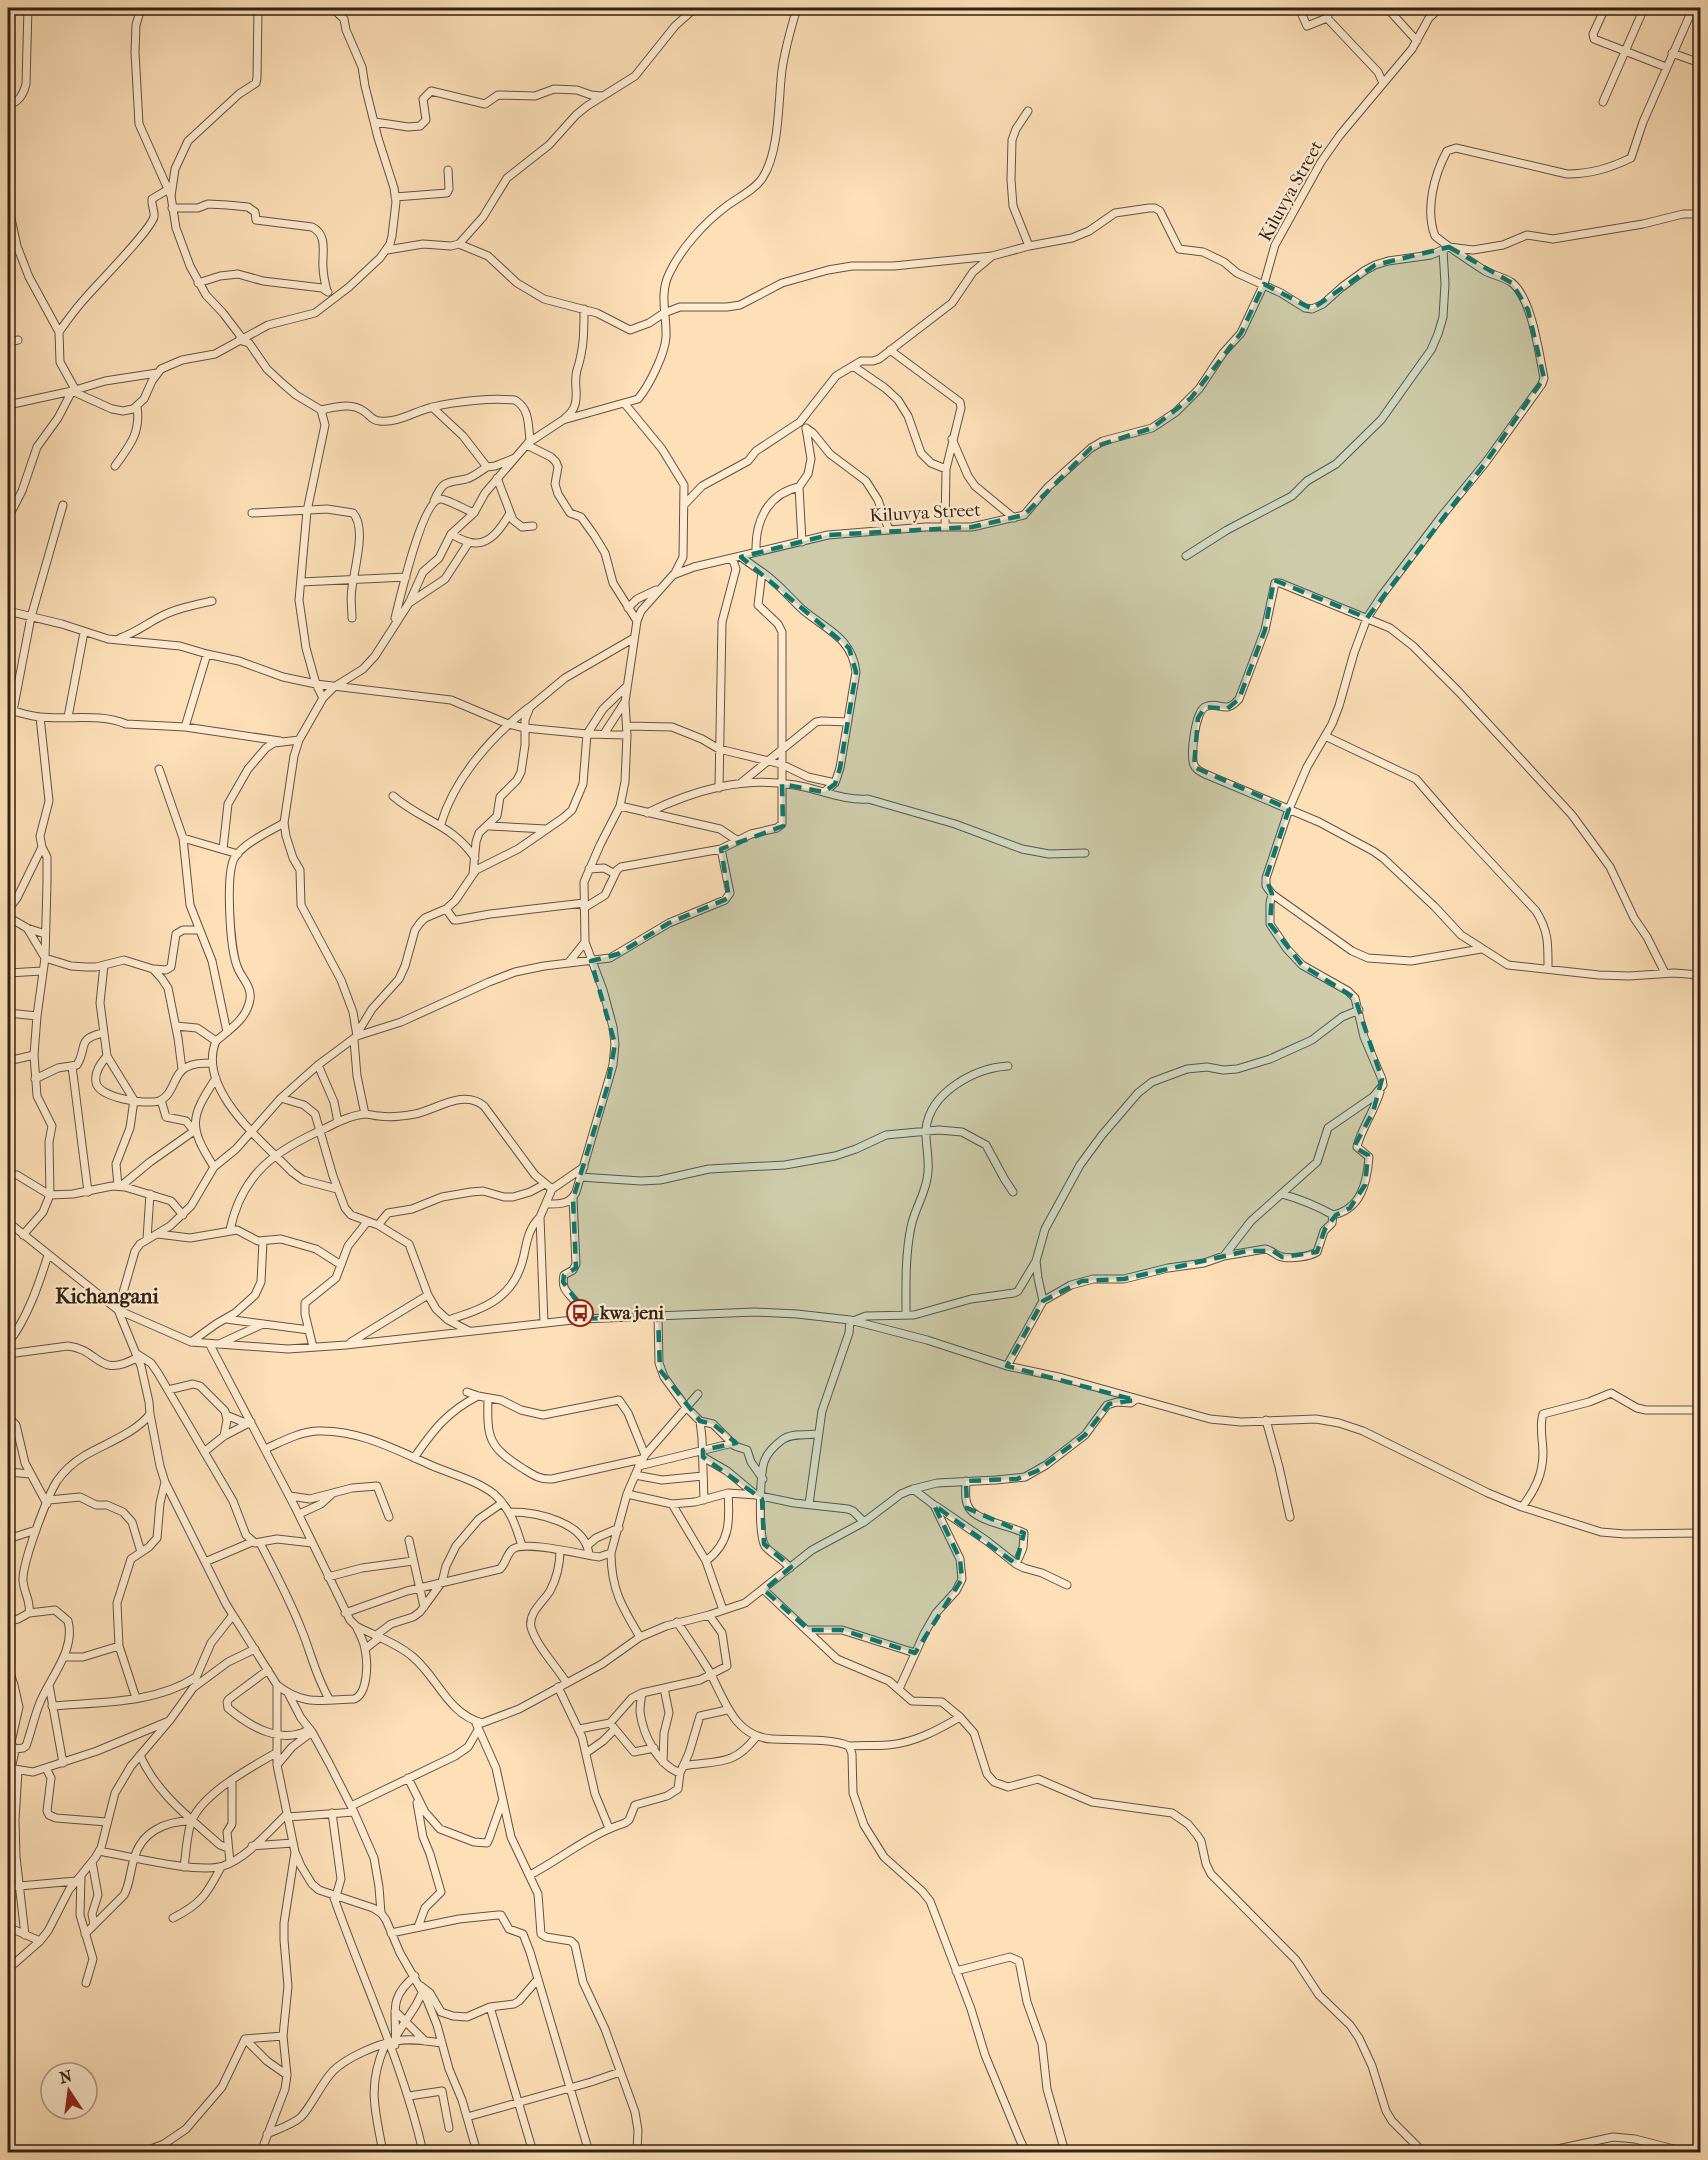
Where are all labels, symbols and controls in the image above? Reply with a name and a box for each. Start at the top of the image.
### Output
street label: Kiluvya Street [1255,137,1327,245]
street label: Kiluvya Street [869,500,982,526]
district label: Kichangani [55,1284,160,1308]
bus stop icon: kwa jeni [565,1298,595,1328]
place label: kwa jeni [599,1303,665,1324]
north arrow [39,2061,99,2121]
text: N [58,2066,75,2087]

